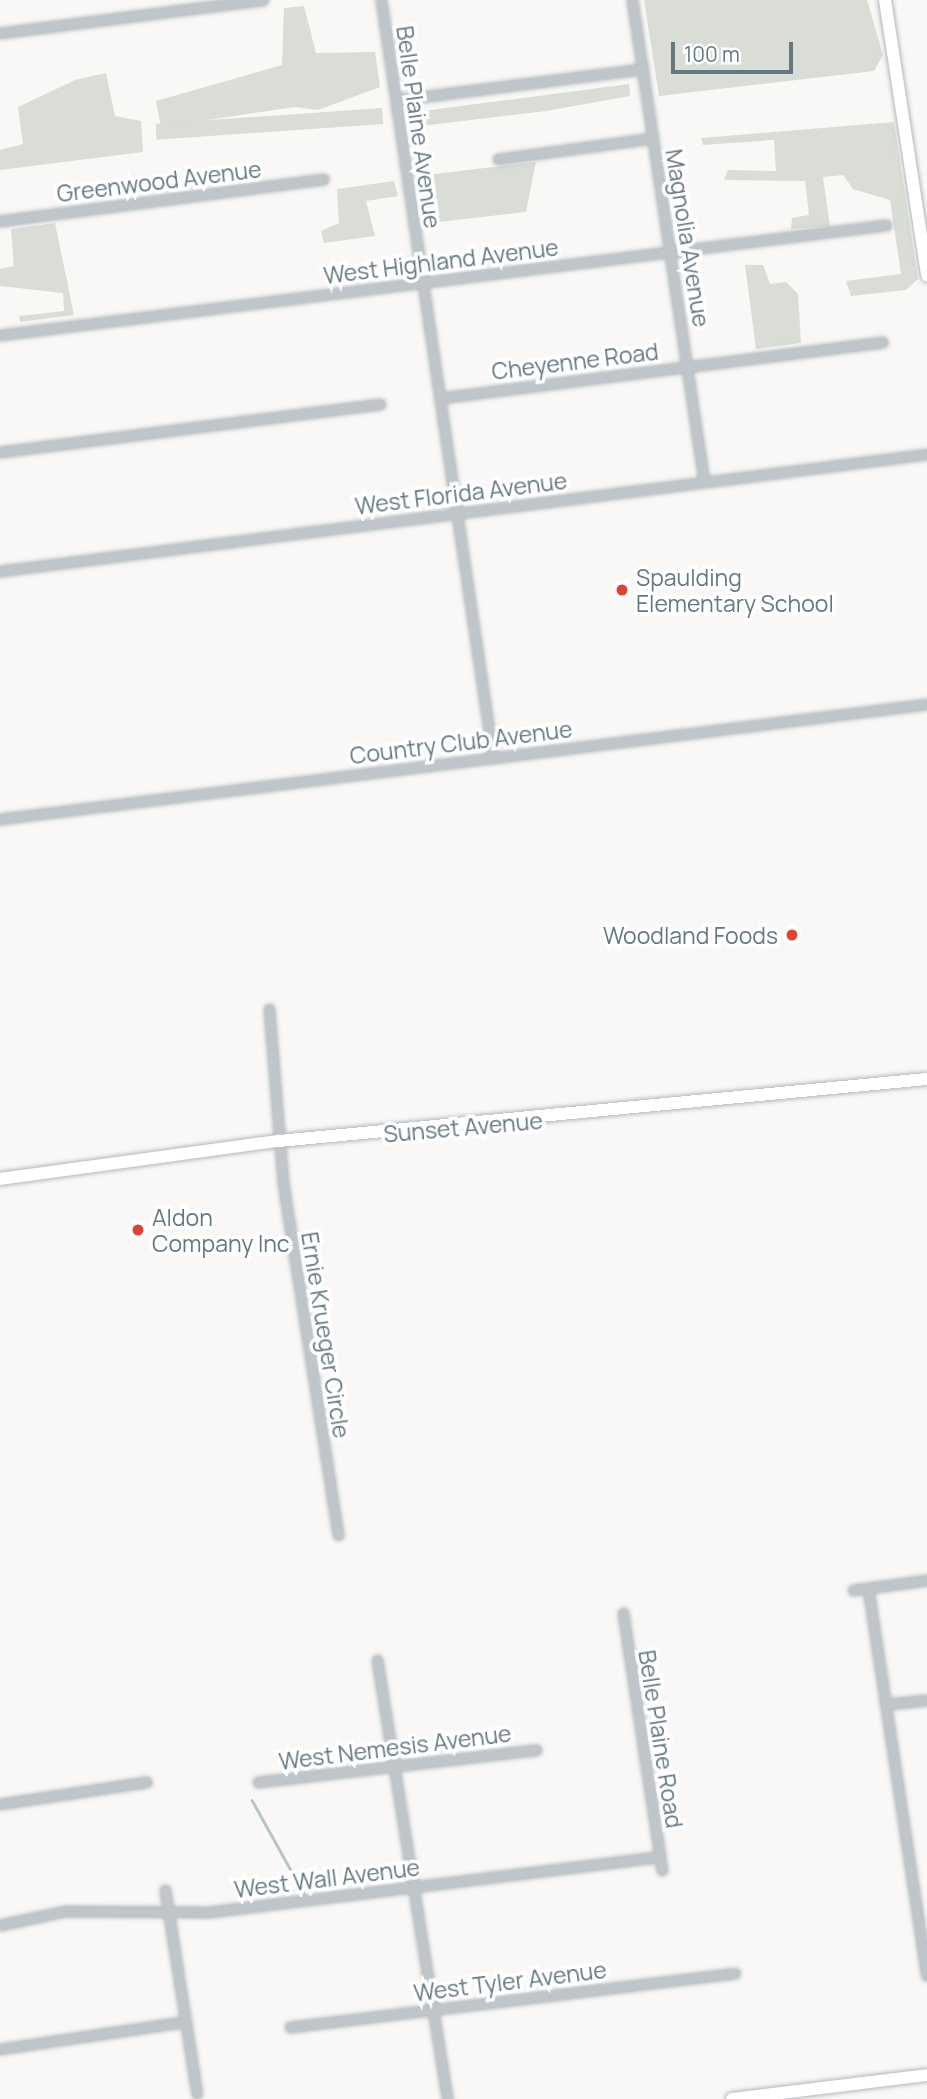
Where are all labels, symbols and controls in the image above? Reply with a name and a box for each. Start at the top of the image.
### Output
street label: Belle Plaine Avenue [391,24,447,230]
scale bar [675,28,797,72]
text: 100 m [684,40,740,68]
street label: Magnolia Avenue [660,147,716,329]
street label: Greenwood Avenue [55,155,263,207]
street label: West Highland Avenue [322,233,560,289]
street label: Cheyenne Road [490,337,660,385]
street label: West Florida Avenue [353,466,569,520]
place label: Spaulding Elementary School [636,563,834,617]
marker: Spaulding Elementary School [614,582,630,598]
street label: Country Club Avenue [348,715,574,769]
place label: Woodland Foods [603,921,778,949]
marker: Woodland Foods [784,927,800,943]
street label: Sunset Avenue [382,1106,544,1148]
place label: Aldon Company Inc [152,1203,290,1257]
marker: Aldon Company Inc [130,1222,146,1238]
street label: Ernie Krueger Circle [296,1230,356,1440]
street label: Belle Plaine Road [633,1648,689,1830]
street label: West Nemesis Avenue [277,1719,513,1775]
street label: West Wall Avenue [233,1853,421,1903]
street label: West Tyler Avenue [412,1955,608,2007]

